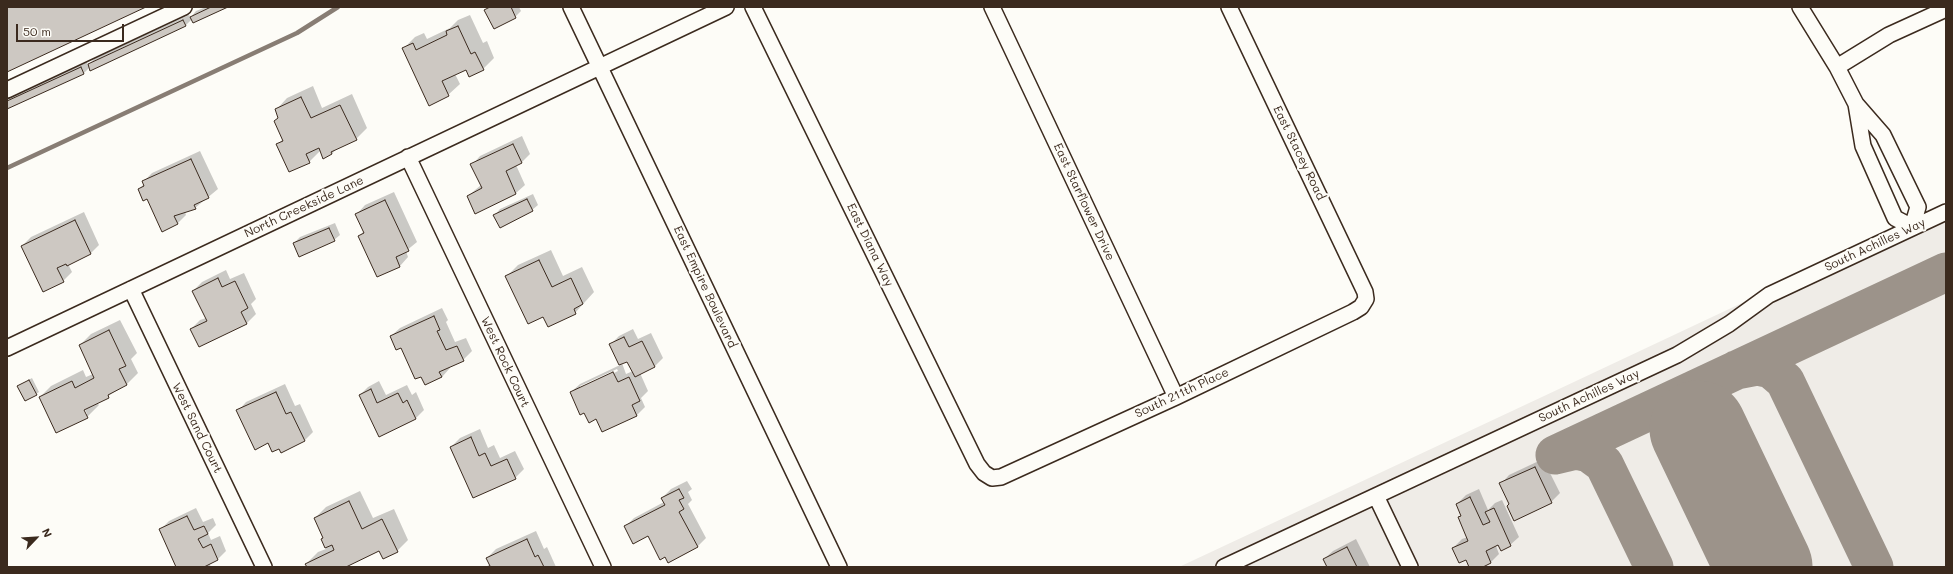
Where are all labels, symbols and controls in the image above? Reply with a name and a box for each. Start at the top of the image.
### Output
scale bar [18,16,126,42]
text: 50 m [23,23,51,39]
street label: East Stacey Road [1270,103,1328,203]
street label: East Starflower Drive [1050,141,1118,263]
street label: North Creekside Lane [242,173,366,241]
street label: East Diana Way [844,201,896,289]
street label: South Achilles Way [1822,215,1928,275]
street label: East Empire Boulevard [670,224,740,350]
street label: West Rock Court [478,314,532,410]
street label: South 211th Place [1133,365,1231,421]
street label: South Achilles Way [1536,366,1642,426]
street label: West Sand Court [169,380,225,476]
north arrow [16,518,56,558]
text: N [39,526,56,540]

